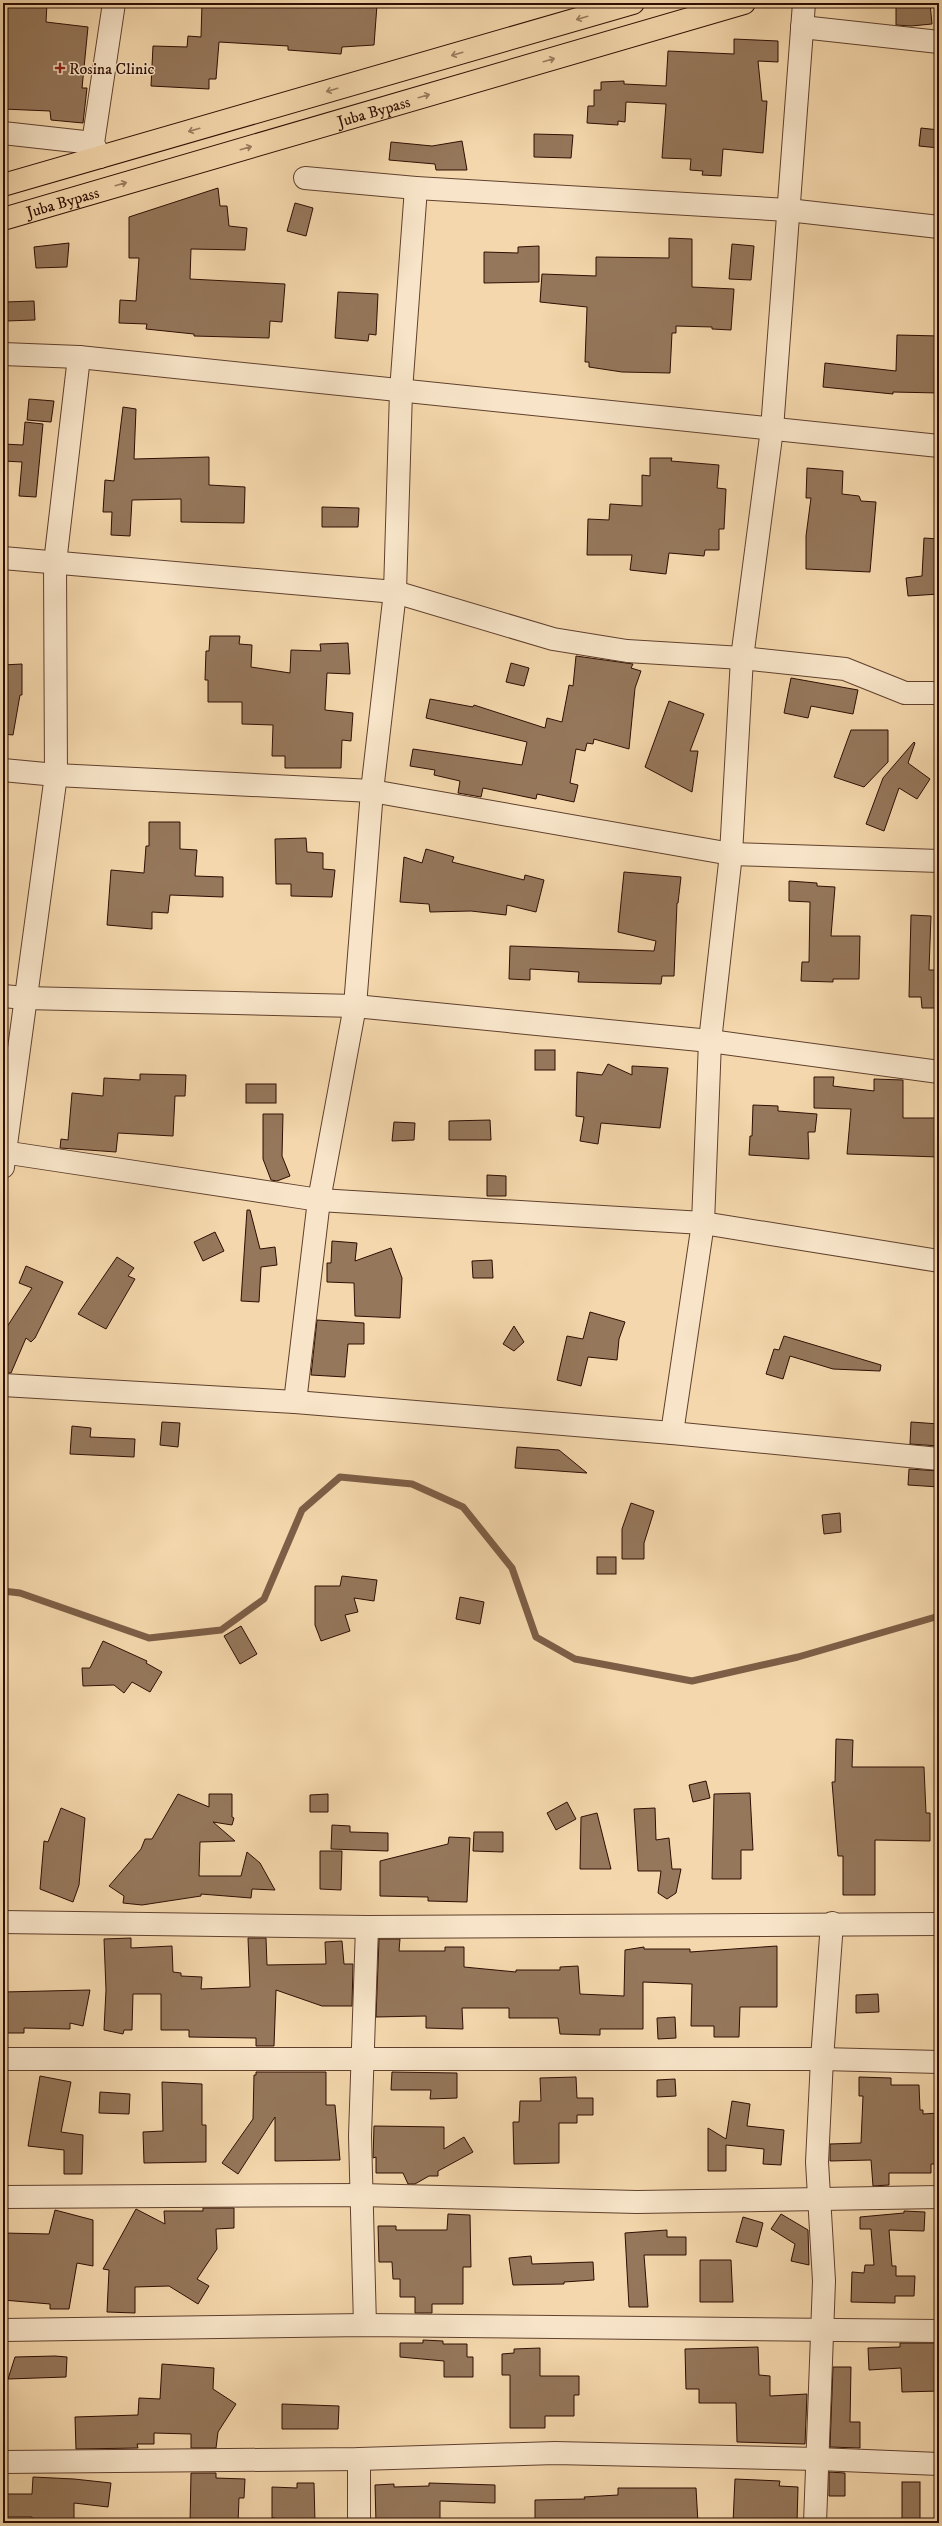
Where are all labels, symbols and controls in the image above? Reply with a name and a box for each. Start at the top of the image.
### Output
one-way arrow [576,15,589,22]
one-way arrow [451,51,464,58]
one-way arrow [543,56,556,63]
place label: Rosina Clinic [69,59,154,79]
marker: Rosina Clinic [54,62,66,74]
one-way arrow [326,87,339,94]
street label: Juba Bypass [333,92,413,133]
one-way arrow [418,92,431,99]
one-way arrow [188,127,201,134]
one-way arrow [239,144,252,151]
one-way arrow [114,180,127,187]
street label: Juba Bypass [22,183,101,223]

